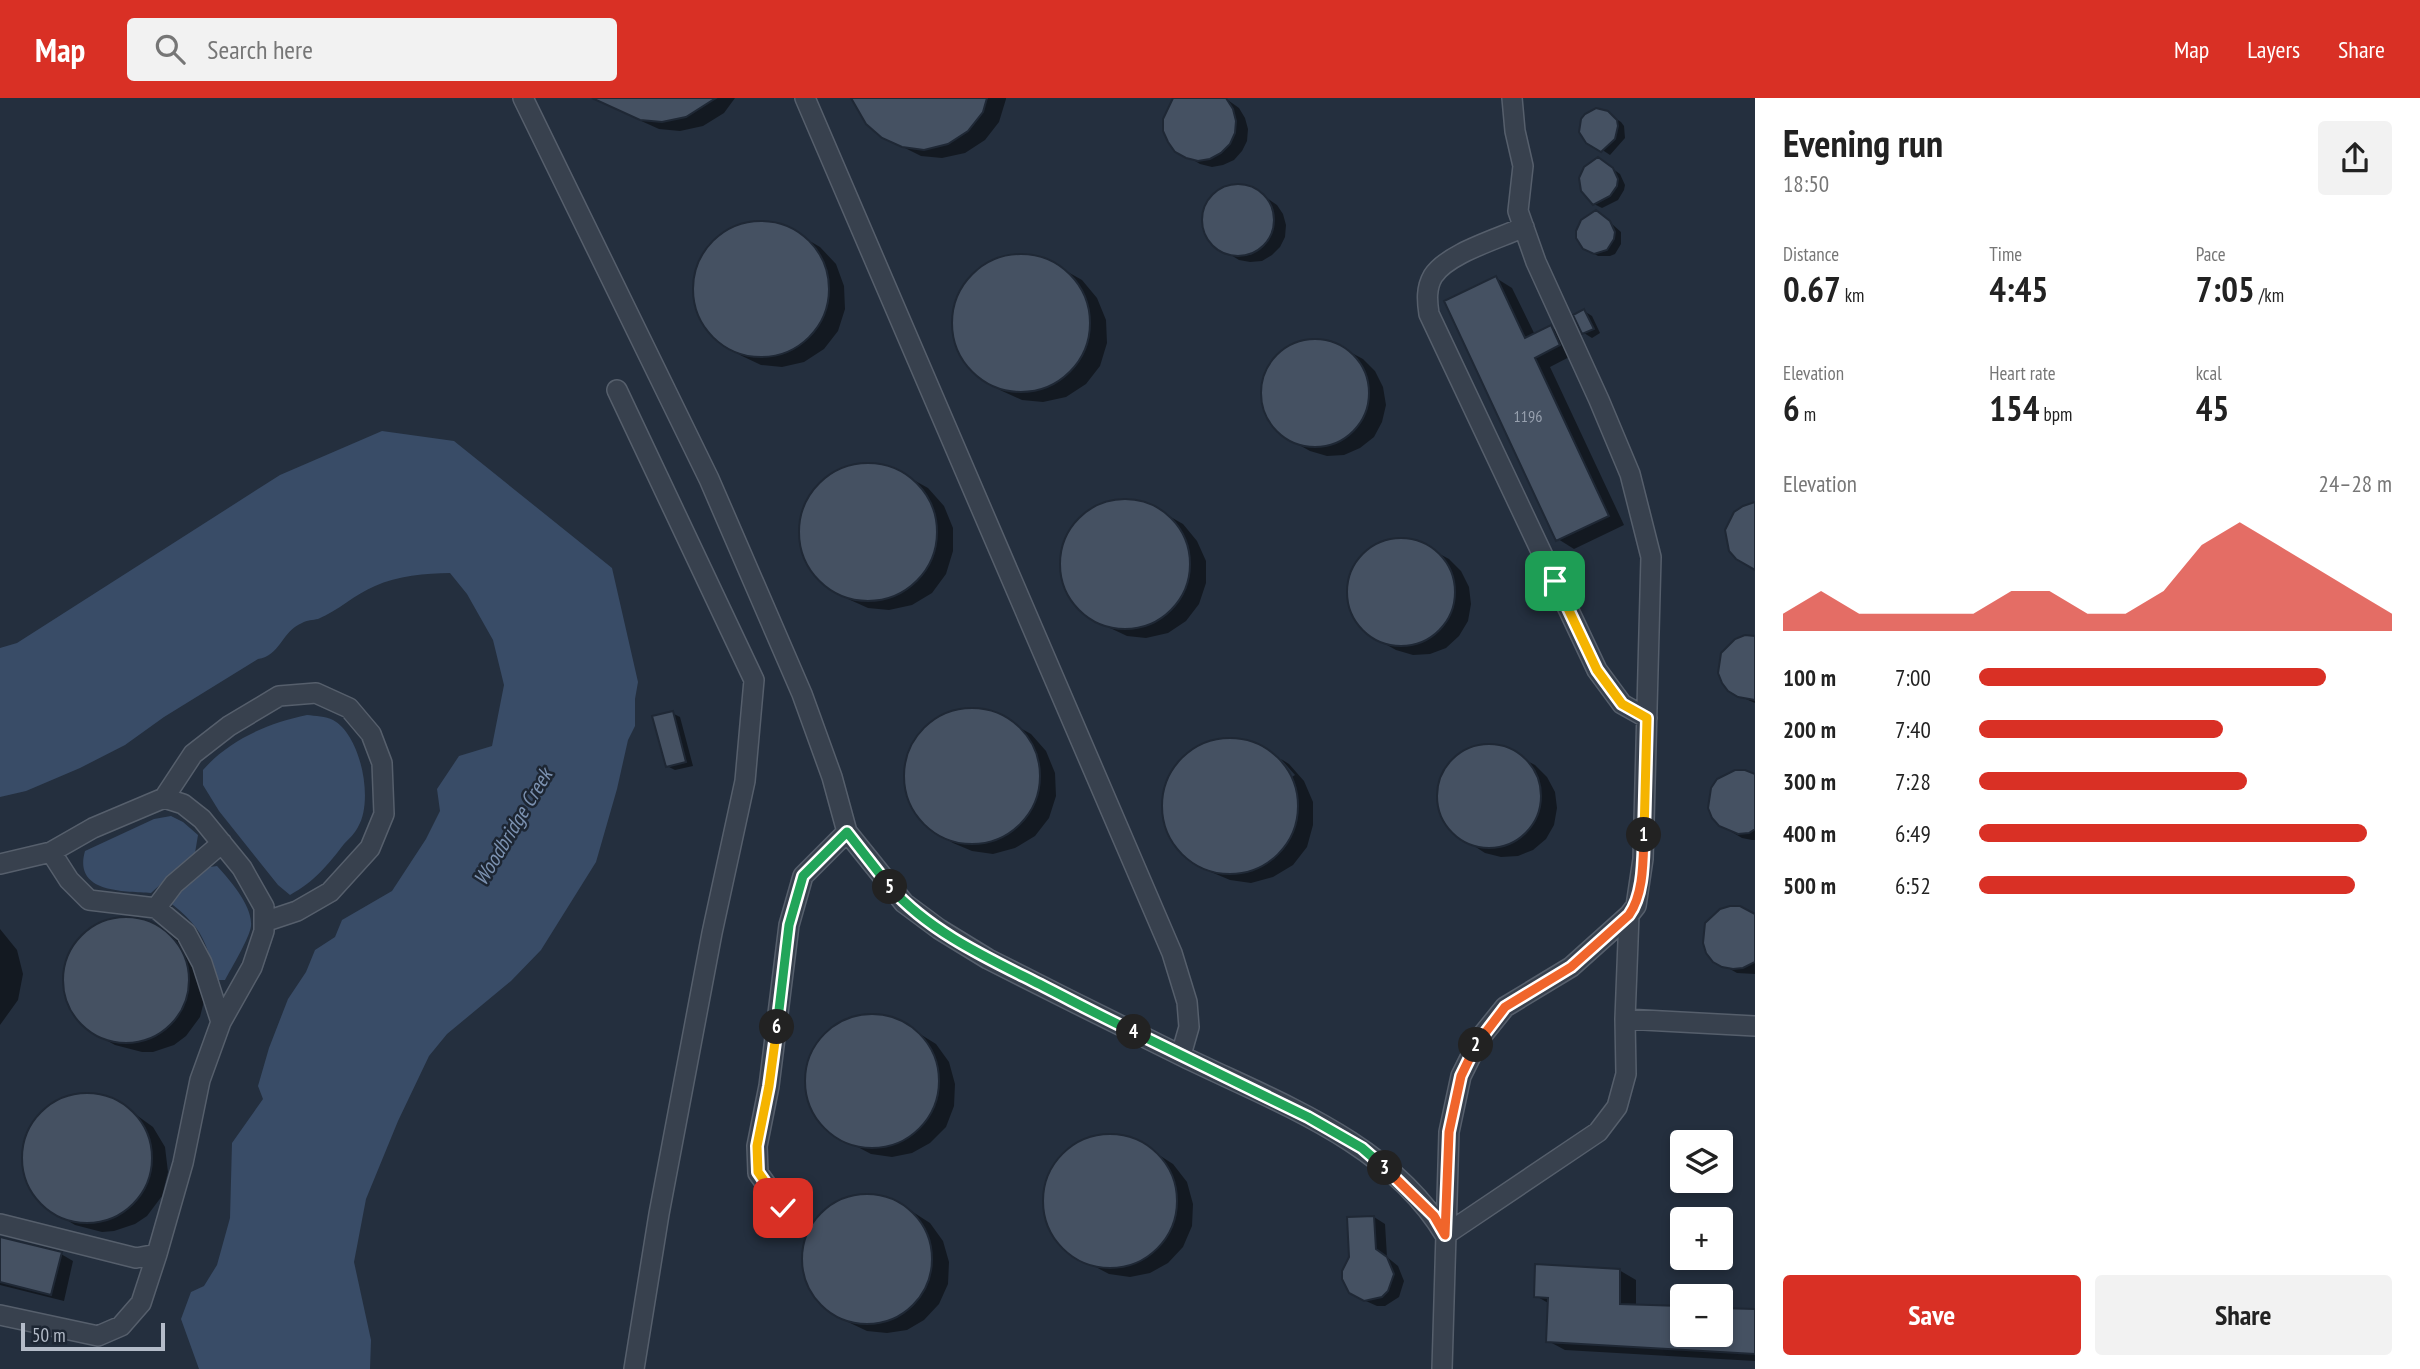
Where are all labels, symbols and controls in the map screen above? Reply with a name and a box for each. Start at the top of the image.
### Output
search box [127,18,617,81]
text: Map [35,28,85,71]
icon: search [151,30,189,68]
text: Search here [207,33,313,66]
text: Map [2174,34,2209,65]
text: Layers [2247,34,2300,65]
text: Share [2338,34,2385,65]
text: Evening run [1783,118,1943,167]
button: share [2318,121,2392,195]
text: 18:50 [1783,169,1829,198]
text: Distance [1783,242,1839,266]
text: Time [1989,242,2022,266]
text: Pace [2196,242,2226,266]
text: 0.67 [1783,266,1841,312]
text: 4:45 [1989,266,2048,312]
text: 7:05 [2196,266,2255,312]
text: km [1841,283,1864,307]
text: /km [2255,283,2284,307]
text: Elevation [1783,361,1844,385]
text: Heart rate [1989,361,2056,385]
text: kcal [2196,361,2222,385]
text: 6 [1783,385,1800,431]
text: 154 [1989,385,2040,431]
text: 45 [2196,385,2229,431]
text: m [1800,402,1816,426]
text: bpm [2040,402,2072,426]
house number: 1196 [1514,406,1542,426]
text: Elevation [1783,469,1857,498]
text: 24–28 m [2319,469,2392,498]
pin [1525,551,1585,611]
icon: arrive [1536,562,1574,600]
text: 100 m [1783,663,1836,692]
text: 7:00 [1895,663,1931,692]
text: 200 m [1783,715,1836,744]
text: 7:40 [1895,715,1931,744]
water label: Woodbridge Creek [467,761,560,890]
text: 300 m [1783,767,1836,796]
text: 7:28 [1895,767,1931,796]
pin: 1 [1626,818,1662,852]
text: 400 m [1783,819,1836,848]
text: 6:49 [1895,819,1931,848]
text: 1 [1639,822,1648,846]
pin: 5 [872,870,908,904]
text: 500 m [1783,871,1836,900]
text: 6:52 [1895,871,1931,900]
text: 5 [885,874,894,898]
pin: 6 [760,1010,794,1044]
text: 6 [772,1014,781,1038]
pin: 4 [1116,1014,1152,1049]
text: 4 [1129,1019,1138,1043]
pin: 2 [1458,1028,1494,1062]
text: 2 [1471,1032,1480,1056]
map controls [1670,1130,1733,1347]
button: layers [1670,1130,1733,1193]
pin: 3 [1368,1150,1402,1186]
text: 3 [1380,1155,1389,1179]
pin [753,1178,813,1238]
icon: check [764,1189,802,1227]
button: + [1670,1207,1733,1270]
button: Save [1783,1275,2081,1355]
button: Share [2095,1275,2392,1355]
button: − [1670,1284,1733,1347]
scale bar [21,1320,164,1352]
text: 50 m [32,1323,66,1347]

